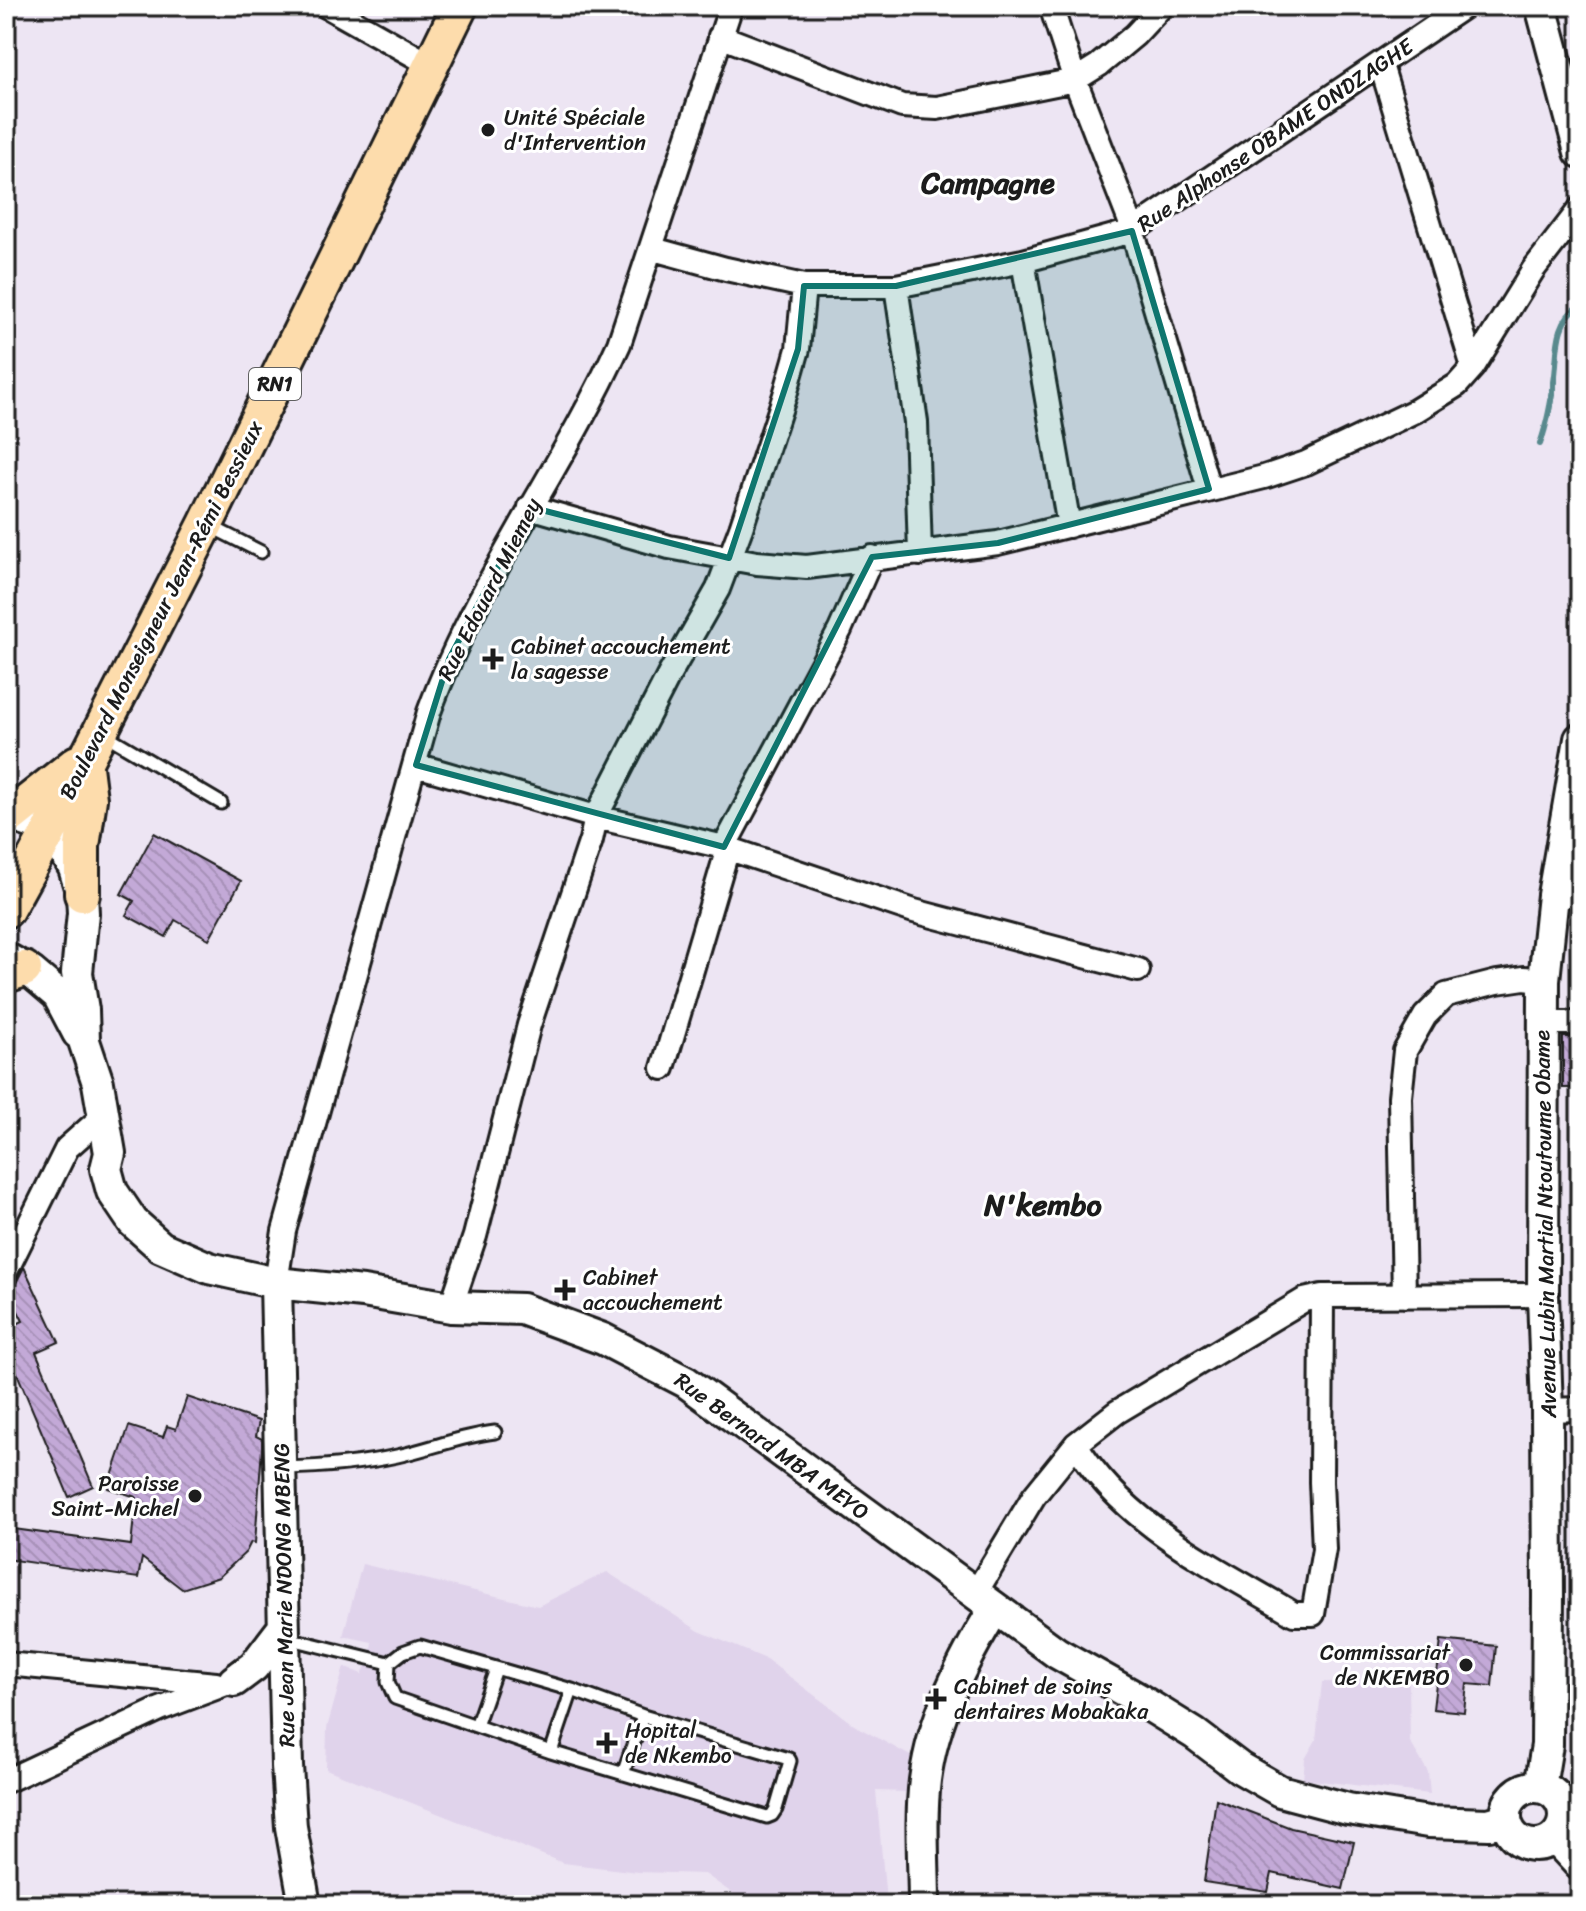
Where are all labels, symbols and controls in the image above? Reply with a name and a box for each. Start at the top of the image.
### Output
street label: Rue Alphonse OBAME ONDZAGHE [1129,27,1423,242]
place label: Unité Spéciale d'Intervention [504,98,646,162]
marker: Unité Spéciale d'Intervention [479,121,497,139]
district label: Campagne [920,156,1055,210]
road number: RN1 [249,368,301,400]
street label: Boulevard Monseigneur Jean-Rémi Bessieux [48,413,274,806]
street label: Rue Edouard Miemey [426,490,552,687]
place label: Cabinet accouchement la sagesse [511,627,731,691]
marker: Cabinet accouchement la sagesse [482,648,504,670]
street label: Avenue Lubin Martial Ntoutoume Obame [1522,1029,1568,1419]
district label: N'kembo [983,1178,1103,1232]
place label: Cabinet accouchement [583,1258,723,1322]
marker: Cabinet accouchement [554,1279,576,1301]
street label: Rue Bernard MBA MEYO [666,1362,878,1530]
street label: Rue Jean Marie NDONG MBENG [262,1443,306,1747]
place label: Paroisse Saint-Michel [51,1464,180,1528]
marker: Paroisse Saint-Michel [186,1487,204,1505]
place label: Commissariat de NKEMBO [1320,1633,1451,1697]
marker: Commissariat de NKEMBO [1457,1656,1475,1674]
place label: Cabinet de soins dentaires Mobakaka [954,1667,1149,1731]
marker: Cabinet de soins dentaires Mobakaka [925,1688,947,1710]
place label: Hopital de Nkembo [625,1711,732,1775]
marker: Hopital de Nkembo [596,1732,618,1754]

